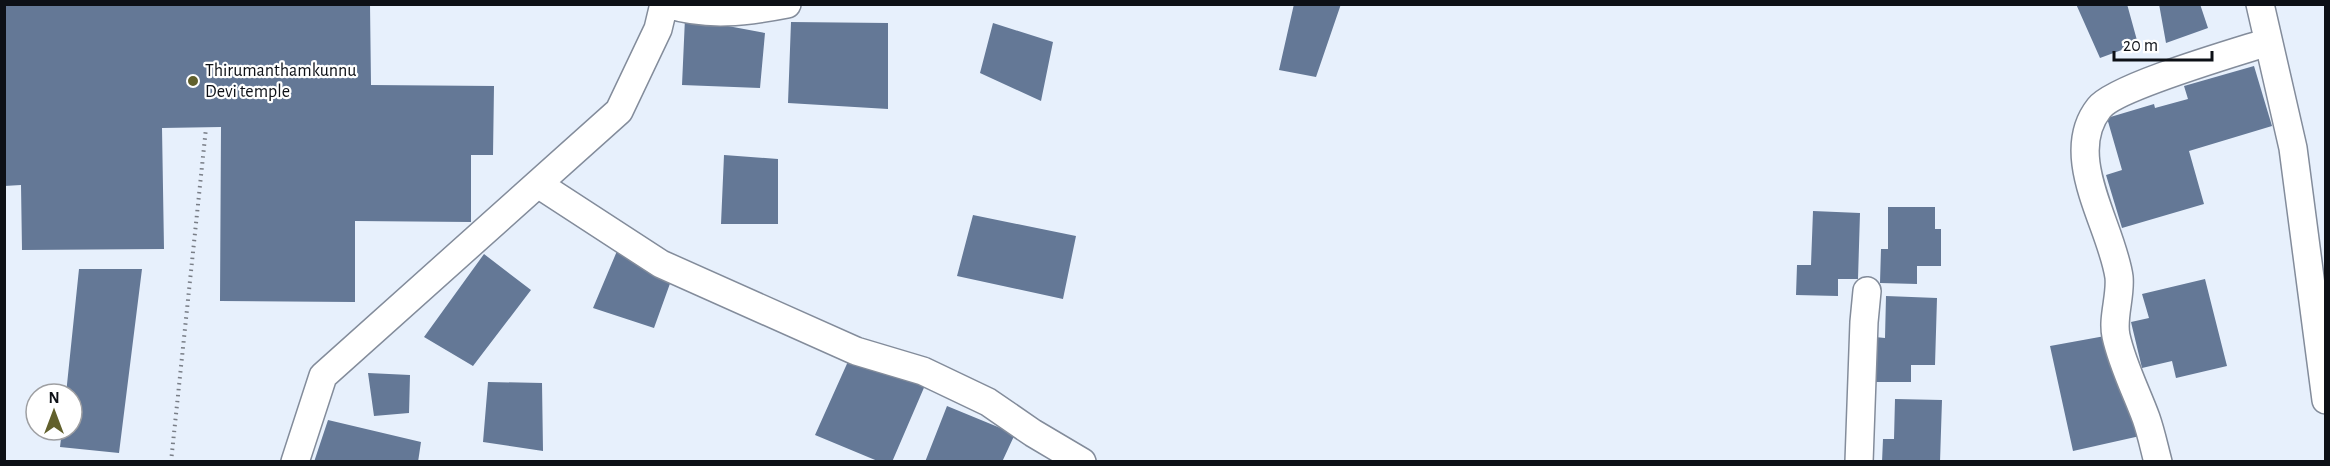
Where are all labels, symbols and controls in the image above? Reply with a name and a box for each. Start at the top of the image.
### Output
scale bar [2114,24,2212,62]
text: 20 m [2123,37,2158,55]
place label: Thirumanthamkunnu Devi temple [205,62,356,101]
marker: Thirumanthamkunnu Devi temple [186,74,200,88]
north arrow [24,382,84,442]
text: N [48,390,60,406]

